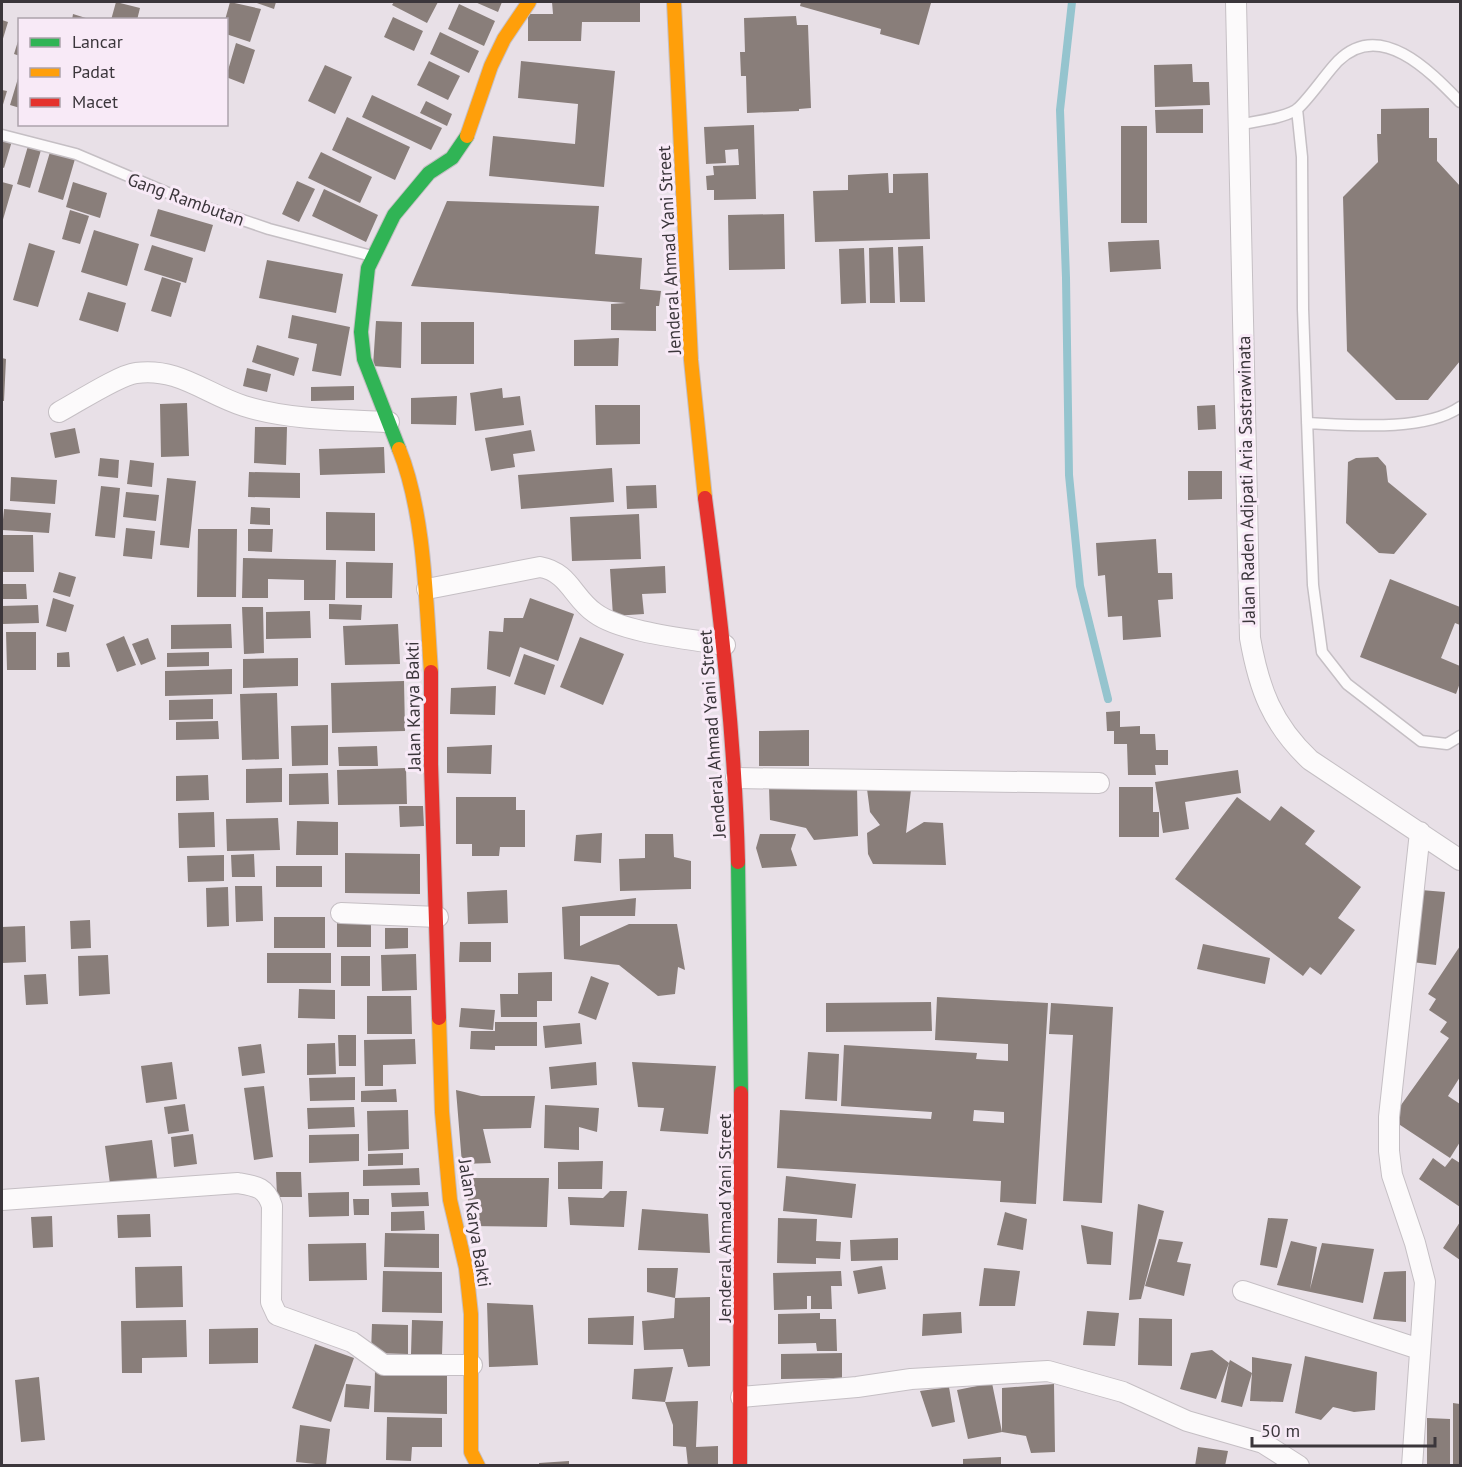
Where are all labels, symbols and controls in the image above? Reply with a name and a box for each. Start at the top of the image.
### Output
legend [18,18,228,126]
text: Lancar [72,30,123,53]
text: Padat [72,60,115,83]
text: Macet [72,90,118,113]
street label: Jenderal Ahmad Yani Street [652,145,686,356]
street label: Gang Rambutan [124,167,248,231]
street label: Jalan Raden Adipati Aria Sastrawinata [1232,336,1260,625]
street label: Jenderal Ahmad Yani Street [693,629,731,840]
street label: Jalan Karya Bakti [400,641,426,772]
street label: Jenderal Ahmad Yani Street [713,1114,736,1323]
street label: Jalan Karya Bakti [453,1156,496,1289]
scale bar [1252,1410,1435,1448]
text: 50 m [1261,1419,1300,1442]

